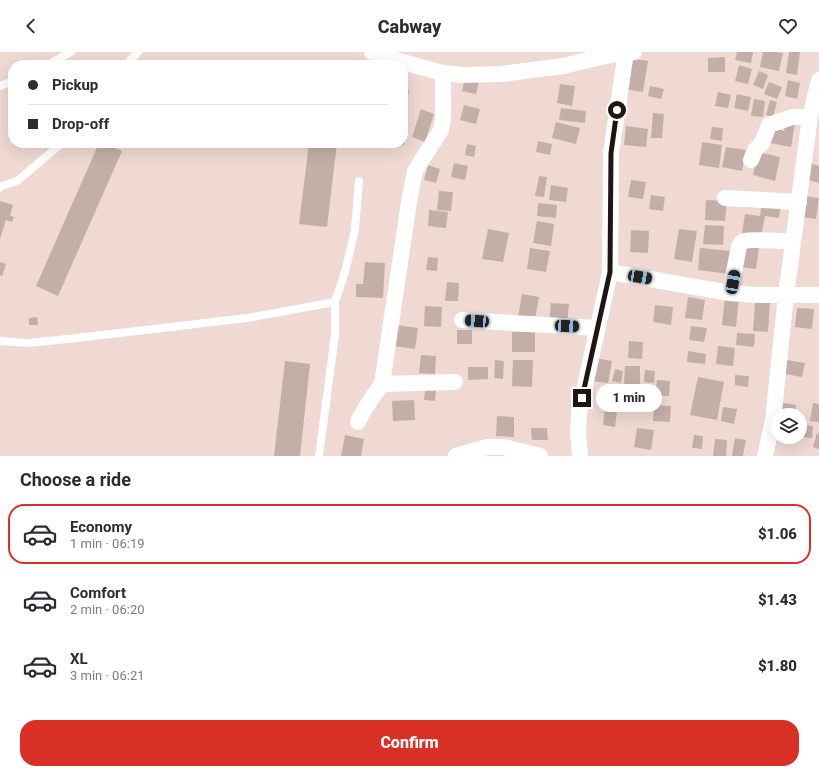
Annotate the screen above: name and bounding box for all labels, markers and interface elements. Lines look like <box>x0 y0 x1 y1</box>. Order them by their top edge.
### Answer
icon: back <box>20 15 42 37</box>
icon: heart <box>777 15 799 37</box>
text: Cabway <box>378 16 441 37</box>
text: Pickup <box>52 76 98 94</box>
route start <box>608 101 626 119</box>
text: Drop-off <box>52 115 109 133</box>
car <box>627 269 653 285</box>
car <box>725 269 741 295</box>
car <box>465 314 489 328</box>
car <box>555 319 579 333</box>
callout: 1 min <box>596 384 662 412</box>
route end <box>573 389 591 407</box>
text: 1 min <box>613 390 645 405</box>
map controls <box>771 408 807 444</box>
button: layers <box>771 408 807 444</box>
text: Choose a ride <box>20 469 131 490</box>
icon: car <box>22 516 58 552</box>
text: Economy <box>70 518 132 536</box>
text: $1.06 <box>758 525 797 543</box>
text: 1 min · 06:19 <box>70 536 145 551</box>
icon: car <box>22 582 58 618</box>
text: Comfort <box>70 584 126 602</box>
text: $1.43 <box>758 591 797 609</box>
text: 2 min · 06:20 <box>70 602 145 617</box>
icon: car <box>22 648 58 684</box>
text: XL <box>70 650 88 668</box>
text: $1.80 <box>758 657 797 675</box>
text: 3 min · 06:21 <box>70 668 145 683</box>
button: Confirm <box>20 720 799 766</box>

